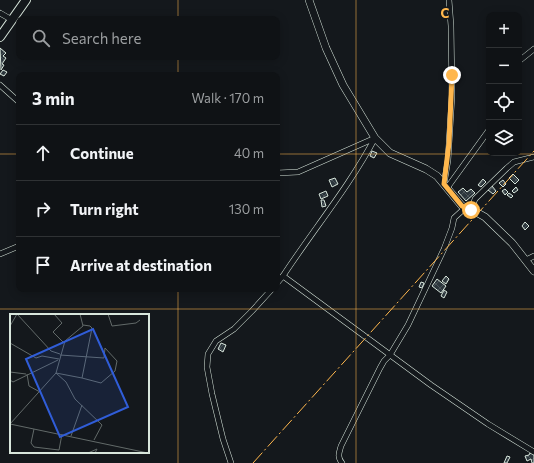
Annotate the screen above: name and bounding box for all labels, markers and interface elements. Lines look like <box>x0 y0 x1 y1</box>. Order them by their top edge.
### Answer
text: C <box>441 5 450 21</box>
map controls <box>486 12 522 156</box>
button: + <box>486 12 522 48</box>
search box <box>16 16 280 60</box>
icon: search <box>30 27 52 49</box>
text: Search here <box>62 29 141 47</box>
button: − <box>486 48 522 84</box>
route end <box>443 66 461 84</box>
button: locate <box>486 84 522 120</box>
text: 3 min <box>32 88 75 109</box>
text: Walk · 170 m <box>192 90 264 106</box>
button: layers <box>486 120 522 156</box>
icon: ahead <box>32 142 54 164</box>
text: Continue <box>70 144 134 162</box>
text: 40 m <box>234 145 264 161</box>
icon: right <box>32 198 54 220</box>
text: Turn right <box>70 200 139 218</box>
text: 130 m <box>229 201 264 217</box>
route start <box>462 201 480 219</box>
icon: arrive <box>32 254 54 276</box>
text: Arrive at destination <box>70 256 212 274</box>
inset map <box>10 314 149 453</box>

